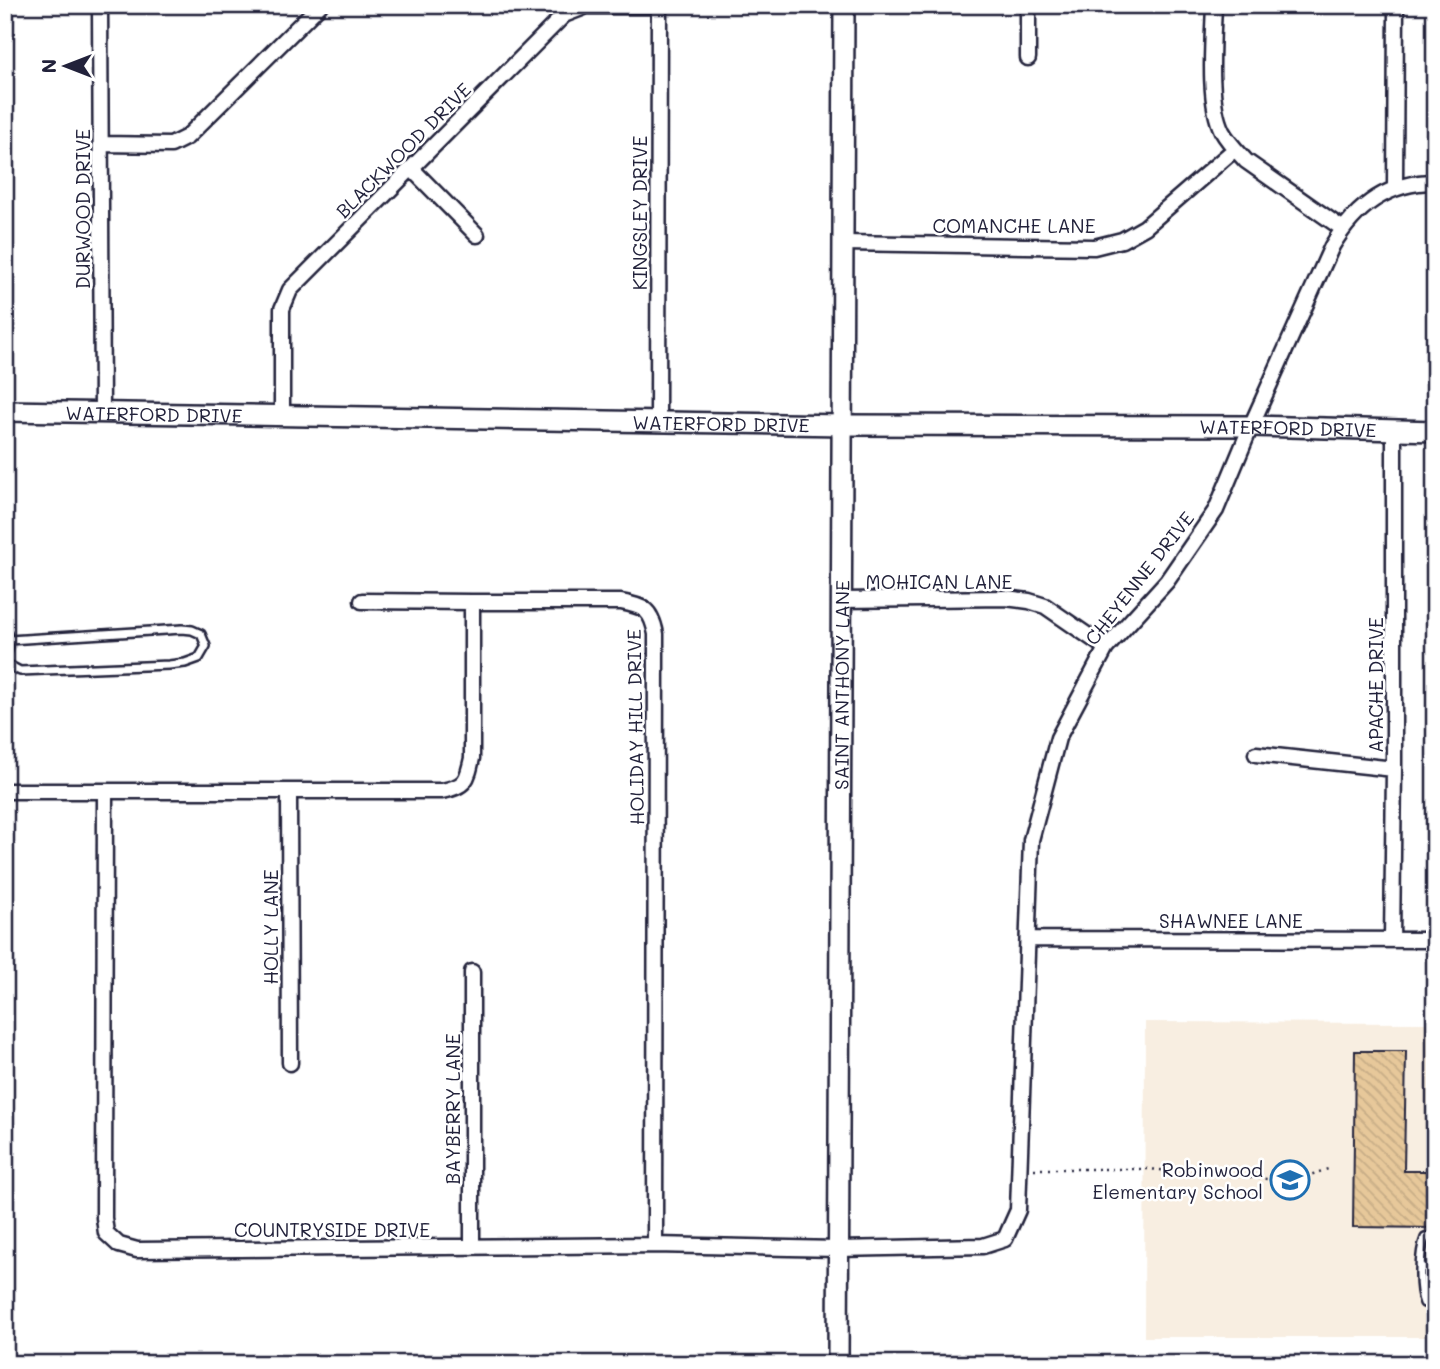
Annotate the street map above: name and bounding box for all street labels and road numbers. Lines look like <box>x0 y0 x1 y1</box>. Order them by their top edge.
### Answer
street label: BLACKWOOD DRIVE <box>330 77 476 223</box>
street label: DURWOOD DRIVE <box>70 129 95 289</box>
street label: KINGSLEY DRIVE <box>627 136 652 290</box>
street label: COMANCHE LANE <box>932 213 1096 238</box>
street label: WATERFORD DRIVE <box>65 400 243 427</box>
street label: WATERFORD DRIVE <box>632 409 810 437</box>
street label: WATERFORD DRIVE <box>1199 413 1377 442</box>
street label: CHEYENNE DRIVE <box>1079 506 1199 650</box>
street label: MOHICAN LANE <box>866 569 1013 594</box>
street label: SAINT ANTHONY LANE <box>828 580 854 790</box>
street label: APACHE DRIVE <box>1363 617 1388 753</box>
street label: HOLIDAY HILL DRIVE <box>621 629 649 825</box>
street label: HOLLY LANE <box>258 869 283 985</box>
street label: SHAWNEE LANE <box>1159 908 1303 933</box>
street label: BAYBERRY LANE <box>440 1033 465 1185</box>
street label: COUNTRYSIDE DRIVE <box>234 1217 430 1242</box>

